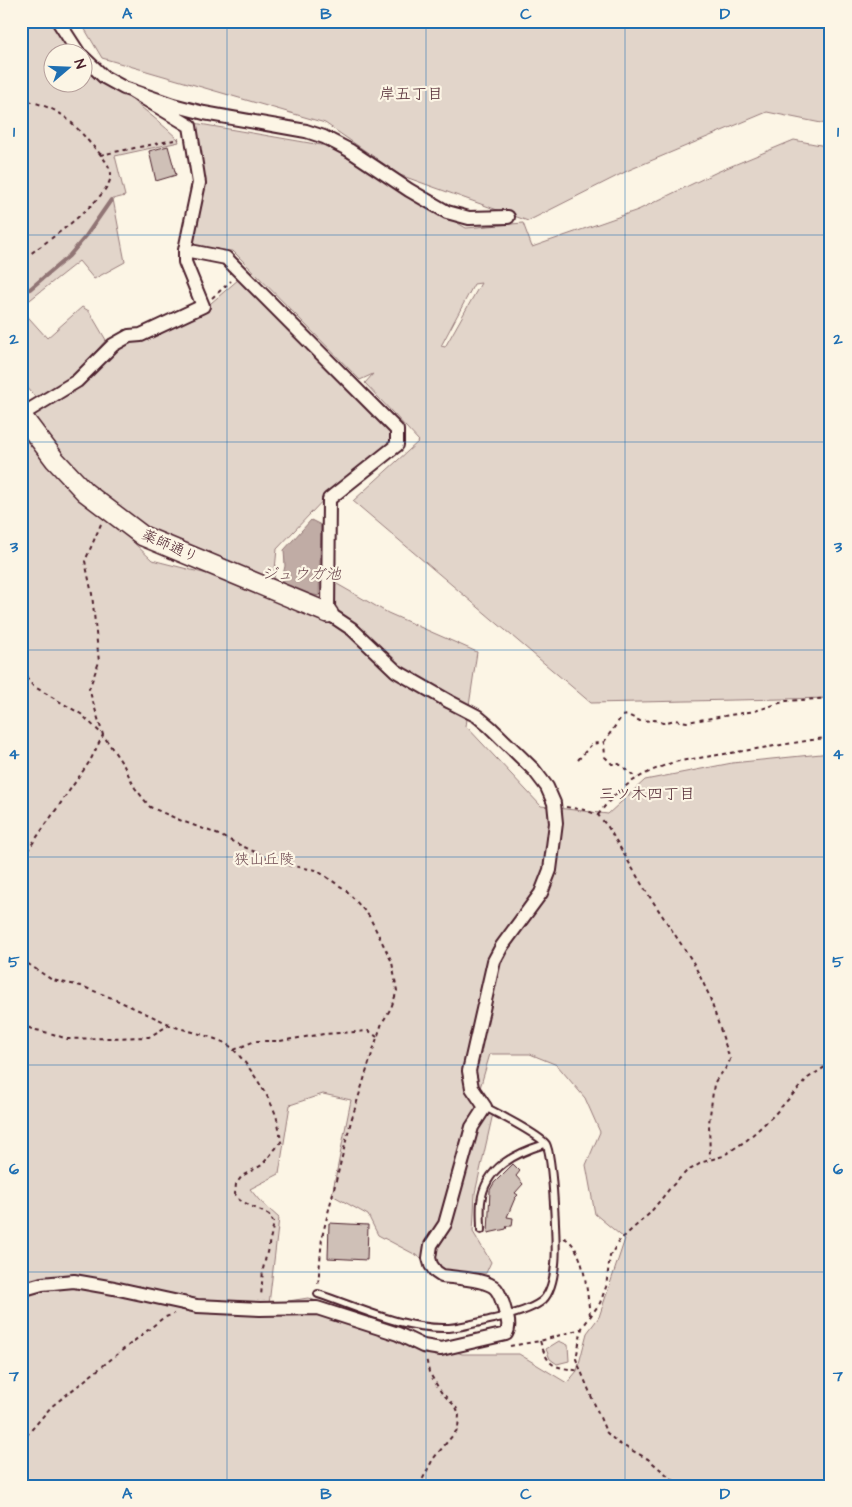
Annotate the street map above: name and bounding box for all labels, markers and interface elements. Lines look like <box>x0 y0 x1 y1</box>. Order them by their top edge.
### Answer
text: A <box>122 3 133 25</box>
text: B <box>320 3 332 25</box>
text: C <box>520 3 532 25</box>
text: D <box>720 3 731 25</box>
north arrow <box>42 42 92 92</box>
text: N <box>68 57 90 72</box>
district label: 岸五丁目 <box>379 83 443 105</box>
text: 1 <box>13 121 16 143</box>
text: 1 <box>837 121 840 143</box>
text: 2 <box>8 328 19 350</box>
text: 2 <box>832 328 843 350</box>
street label: 薬師通り <box>138 524 202 568</box>
text: 3 <box>9 536 19 558</box>
text: 3 <box>833 536 843 558</box>
water label: ジュウガ池 <box>261 563 342 585</box>
text: 4 <box>9 743 20 765</box>
text: 4 <box>833 743 844 765</box>
district label: 三ツ木四丁目 <box>599 783 695 805</box>
park label: 狭山丘陵 <box>234 849 294 870</box>
text: 5 <box>8 951 20 973</box>
text: 5 <box>832 951 844 973</box>
text: 6 <box>9 1158 19 1180</box>
text: 6 <box>833 1158 843 1180</box>
text: 7 <box>8 1365 19 1387</box>
text: 7 <box>832 1365 843 1387</box>
text: A <box>122 1483 133 1505</box>
text: B <box>320 1483 332 1505</box>
text: C <box>520 1483 532 1505</box>
text: D <box>720 1483 731 1505</box>

